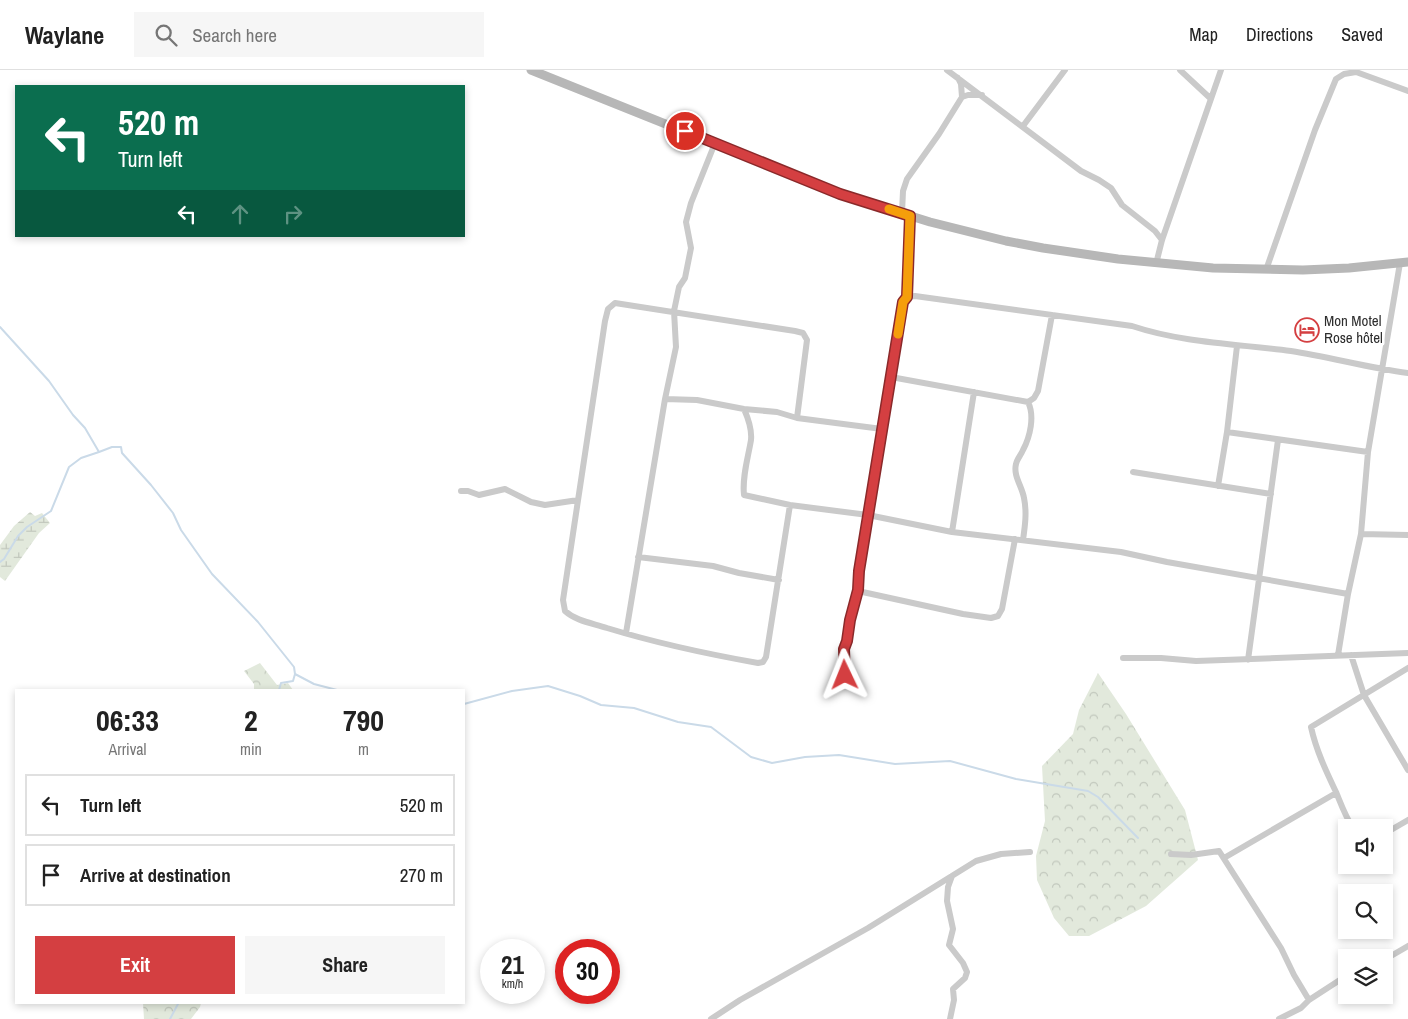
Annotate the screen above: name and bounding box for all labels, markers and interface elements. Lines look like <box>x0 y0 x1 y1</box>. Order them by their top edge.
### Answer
search box <box>134 12 484 57</box>
text: Waylane <box>25 19 104 51</box>
icon: search <box>152 21 180 49</box>
text: Search here <box>192 22 277 48</box>
text: Map <box>1189 22 1218 47</box>
text: Directions <box>1246 22 1313 47</box>
text: Saved <box>1341 22 1383 47</box>
text: 520 m <box>118 99 199 146</box>
icon: left <box>35 105 100 170</box>
pin <box>664 110 706 152</box>
icon: arrive <box>671 117 699 145</box>
text: Turn left <box>118 144 183 174</box>
icon: left <box>173 200 201 228</box>
icon: ahead <box>226 200 254 228</box>
icon: right <box>279 200 307 228</box>
place label: Mon Motel Rose hôtel <box>1324 310 1383 348</box>
hotel icon: Mon Motel Rose hôtel <box>1294 317 1320 343</box>
position arrow <box>818 648 870 700</box>
text: 06:33 <box>96 700 159 740</box>
text: 2 <box>244 700 258 740</box>
text: 790 <box>343 700 384 740</box>
text: Arrival <box>109 738 146 760</box>
text: min <box>240 738 262 760</box>
text: m <box>358 738 369 760</box>
icon: left <box>37 791 65 819</box>
text: Turn left <box>80 792 141 818</box>
text: 520 m <box>400 792 443 818</box>
map controls <box>1338 819 1393 1004</box>
button: sound <box>1338 819 1393 874</box>
icon: arrive <box>37 861 65 889</box>
text: Arrive at destination <box>80 862 231 888</box>
text: 270 m <box>400 862 443 888</box>
button: search <box>1338 884 1393 939</box>
button: Exit <box>35 936 235 994</box>
button: Share <box>245 936 445 994</box>
speed limit sign: 30 <box>555 939 620 1004</box>
text: 21 <box>501 948 524 982</box>
button: layers <box>1338 949 1393 1004</box>
text: km/h <box>502 976 523 992</box>

